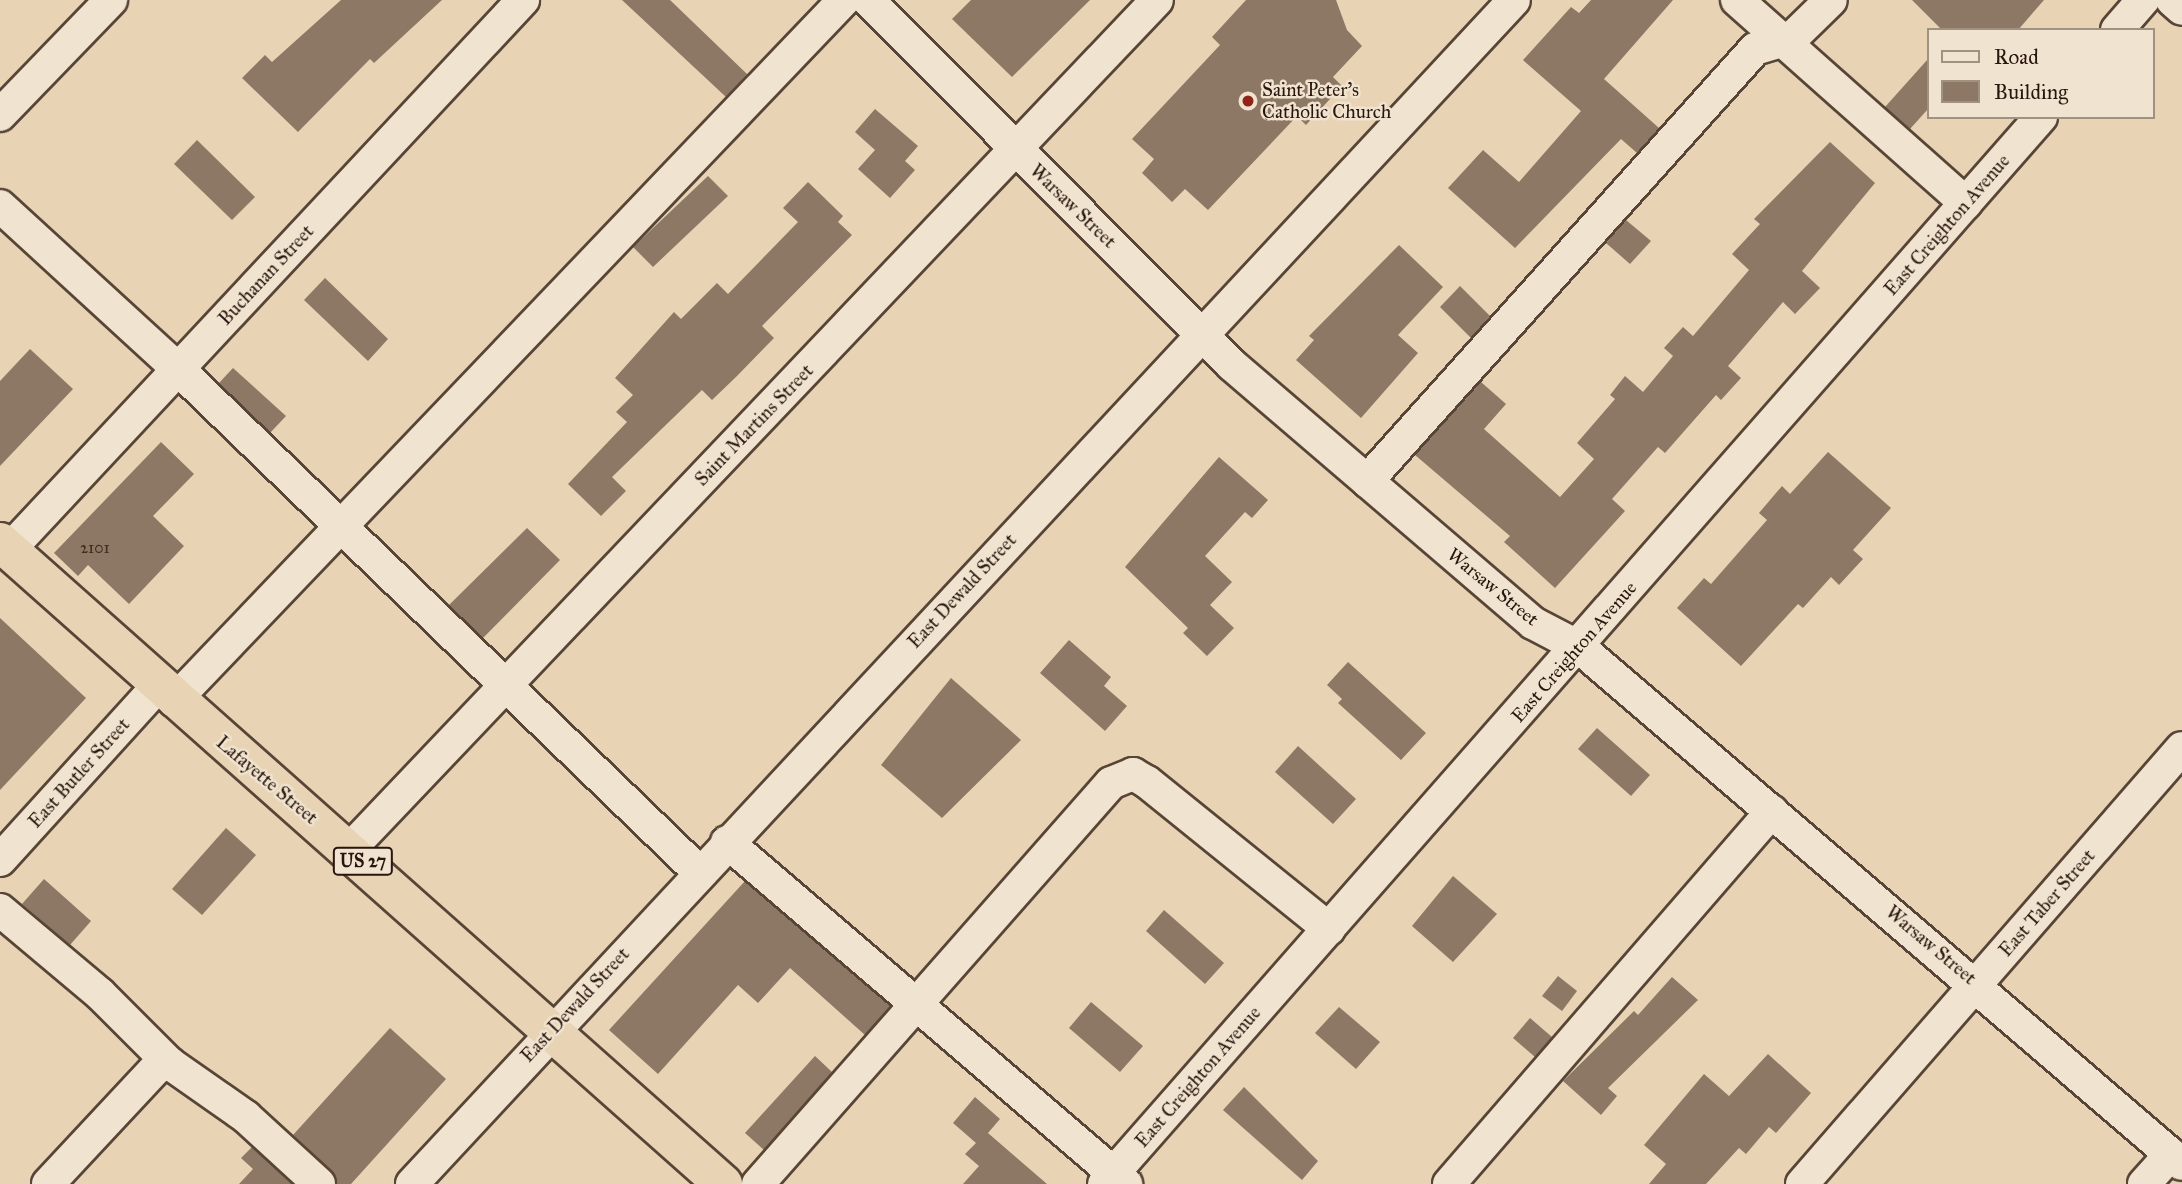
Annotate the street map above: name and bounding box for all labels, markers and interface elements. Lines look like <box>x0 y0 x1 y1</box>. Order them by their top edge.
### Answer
legend <box>1926 28 2154 119</box>
text: Road <box>1994 44 2039 70</box>
place label: Saint Peter's Catholic Church <box>1262 79 1391 123</box>
text: Building <box>1994 79 2068 105</box>
marker: Saint Peter's Catholic Church <box>1240 93 1256 109</box>
street label: East Creighton Avenue <box>1879 150 2015 300</box>
street label: Warsaw Street <box>1025 159 1121 253</box>
street label: Buchanan Street <box>214 220 318 330</box>
street label: Saint Martins Street <box>690 359 818 491</box>
street label: East Dewald Street <box>903 529 1021 653</box>
house number: 2101 <box>80 538 110 558</box>
street label: Warsaw Street <box>1443 543 1543 631</box>
street label: East Creighton Avenue <box>1506 577 1642 727</box>
street label: East Butler Street <box>24 713 134 833</box>
street label: Lafayette Street <box>212 731 322 829</box>
street label: East Taber Street <box>1994 845 2100 961</box>
road number: US 27 <box>332 846 394 876</box>
street label: Warsaw Street <box>1881 901 1981 989</box>
street label: East Dewald Street <box>516 943 634 1067</box>
street label: East Creighton Avenue <box>1130 1002 1266 1152</box>

